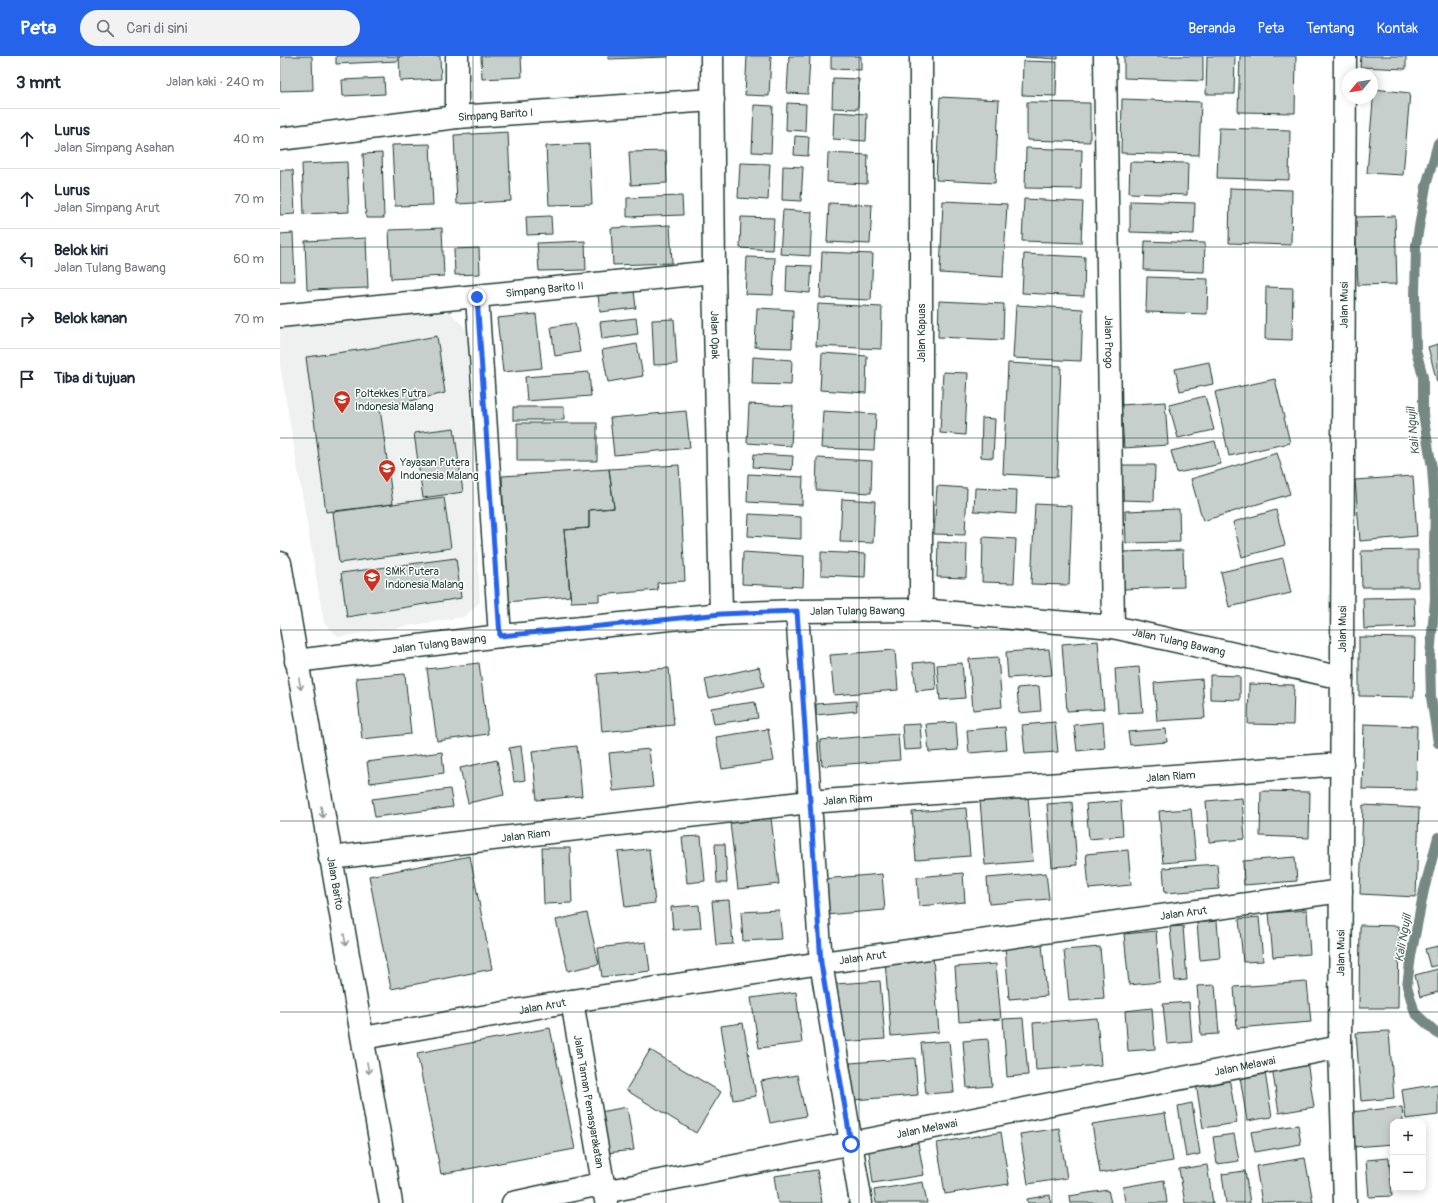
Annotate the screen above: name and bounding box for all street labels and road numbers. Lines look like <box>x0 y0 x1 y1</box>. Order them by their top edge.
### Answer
street label: Simpang Barito I <box>458 106 534 124</box>
street label: Simpang Barito II <box>505 279 584 300</box>
street label: Jalan Musi <box>1338 282 1351 329</box>
street label: Jalan Kapuas <box>915 303 928 362</box>
street label: Jalan Opak <box>708 311 722 360</box>
street label: Jalan Progo <box>1102 315 1115 369</box>
street label: Jalan Tulang Bawang <box>810 604 905 618</box>
street label: Jalan Musi <box>1336 606 1349 653</box>
street label: Jalan Tulang Bawang <box>1131 626 1227 659</box>
street label: Jalan Tulang Bawang <box>391 632 487 656</box>
street label: Jalan Riam <box>1146 768 1196 785</box>
street label: Jalan Riam <box>822 791 873 808</box>
street label: Jalan Riam <box>500 826 551 845</box>
street label: Jalan Barito <box>324 856 346 911</box>
street label: Jalan Arut <box>1159 904 1208 923</box>
street label: Jalan Musi <box>1334 930 1348 977</box>
street label: Jalan Arut <box>838 948 888 967</box>
street label: Jalan Arut <box>518 996 567 1017</box>
street label: Jalan Taman Pemasyarakatan <box>571 1034 606 1169</box>
street label: Jalan Melawai <box>1213 1054 1277 1079</box>
street label: Jalan Melawai <box>895 1116 959 1141</box>

